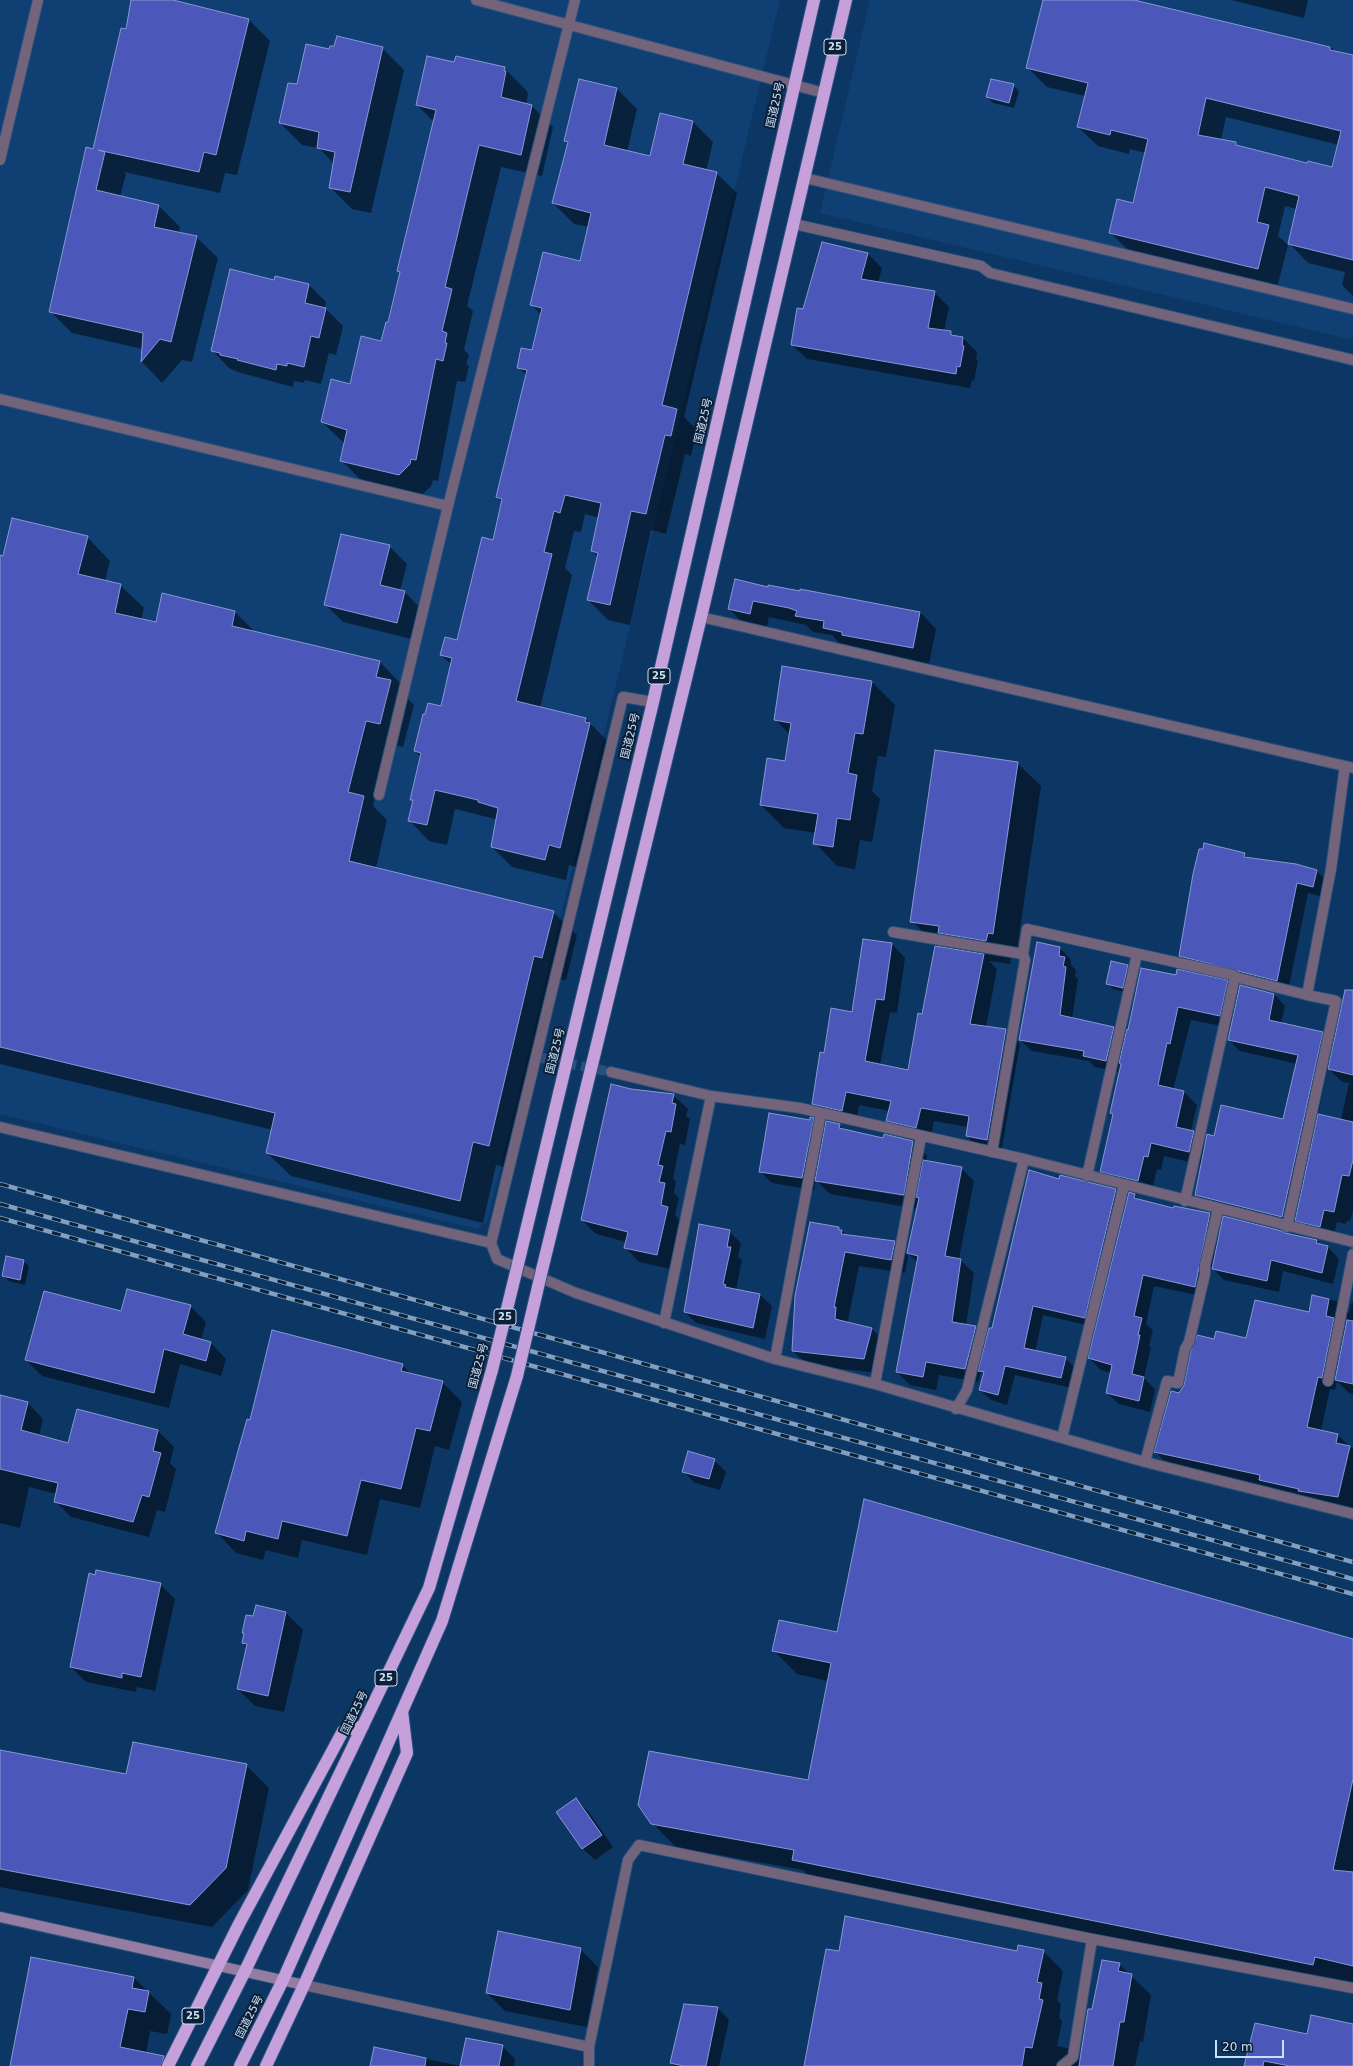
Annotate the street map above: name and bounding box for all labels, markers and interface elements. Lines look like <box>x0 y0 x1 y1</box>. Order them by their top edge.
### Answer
road number: 25 <box>824 39 846 55</box>
street label: 国道25号 <box>764 81 788 129</box>
street label: 国道25号 <box>692 397 716 445</box>
road number: 25 <box>648 668 670 684</box>
street label: 国道25号 <box>619 712 643 760</box>
street label: 国道25号 <box>544 1027 568 1075</box>
road number: 25 <box>494 1309 516 1325</box>
street label: 国道25号 <box>467 1342 491 1390</box>
road number: 25 <box>375 1670 397 1686</box>
street label: 国道25号 <box>339 1689 371 1737</box>
street label: 国道25号 <box>233 1993 267 2041</box>
road number: 25 <box>182 2008 204 2024</box>
scale bar <box>1217 2032 1286 2058</box>
text: 20 m <box>1222 2040 1253 2054</box>

